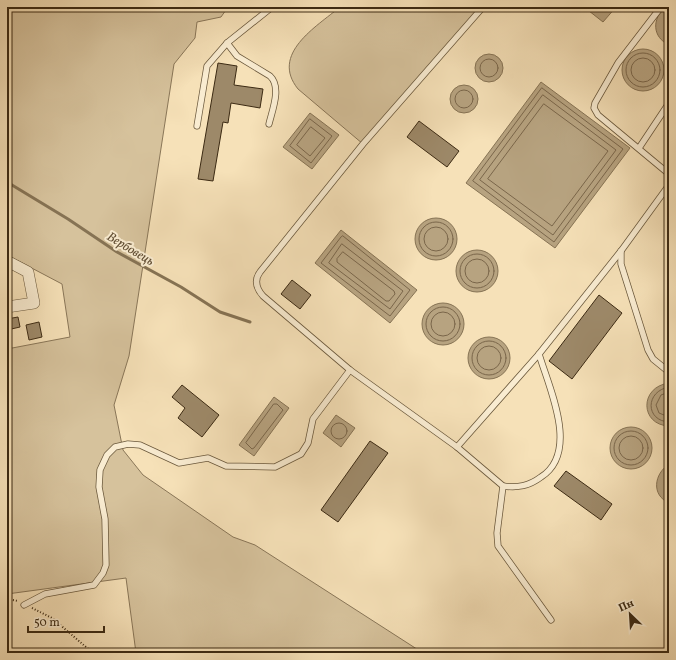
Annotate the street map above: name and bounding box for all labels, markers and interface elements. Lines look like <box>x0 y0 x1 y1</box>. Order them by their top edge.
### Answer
water label: Вербовець <box>103 229 158 271</box>
north arrow <box>610 594 650 634</box>
text: Пн <box>616 596 637 616</box>
scale bar <box>28 608 104 634</box>
text: 50 m <box>34 615 60 631</box>

